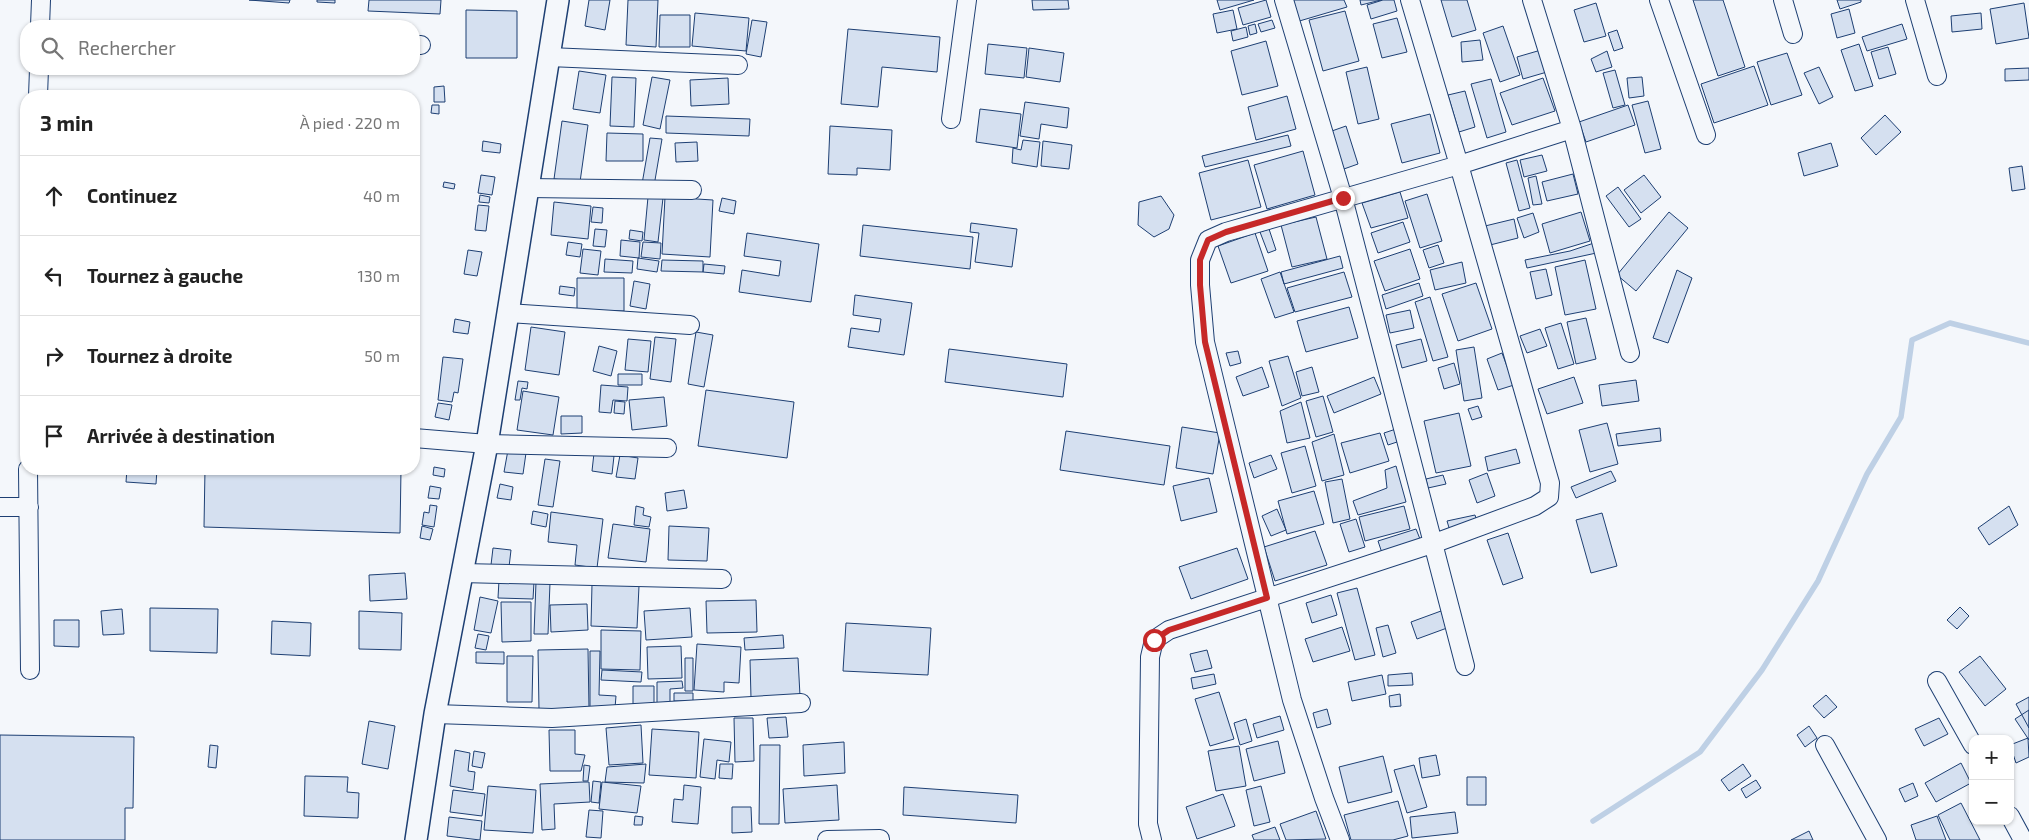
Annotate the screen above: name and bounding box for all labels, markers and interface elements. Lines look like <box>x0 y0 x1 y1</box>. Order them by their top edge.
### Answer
search box <box>20 20 420 75</box>
icon: search <box>38 34 66 62</box>
text: Rechercher <box>78 36 176 59</box>
text: 3 min <box>40 110 93 135</box>
text: À pied · 220 m <box>300 113 400 132</box>
icon: ahead <box>40 182 68 210</box>
text: Continuez <box>87 184 177 207</box>
text: 40 m <box>363 186 400 205</box>
route end <box>1332 187 1355 210</box>
icon: left <box>40 262 68 290</box>
text: Tournez à gauche <box>87 264 243 287</box>
text: 130 m <box>358 266 400 285</box>
icon: right <box>40 342 68 370</box>
text: Tournez à droite <box>87 344 233 367</box>
text: 50 m <box>364 346 400 365</box>
icon: arrive <box>40 422 68 450</box>
text: Arrivée à destination <box>87 424 275 447</box>
route start <box>1143 629 1166 652</box>
map controls <box>1969 735 2014 825</box>
button: + <box>1969 735 2014 780</box>
button: − <box>1969 780 2014 825</box>

